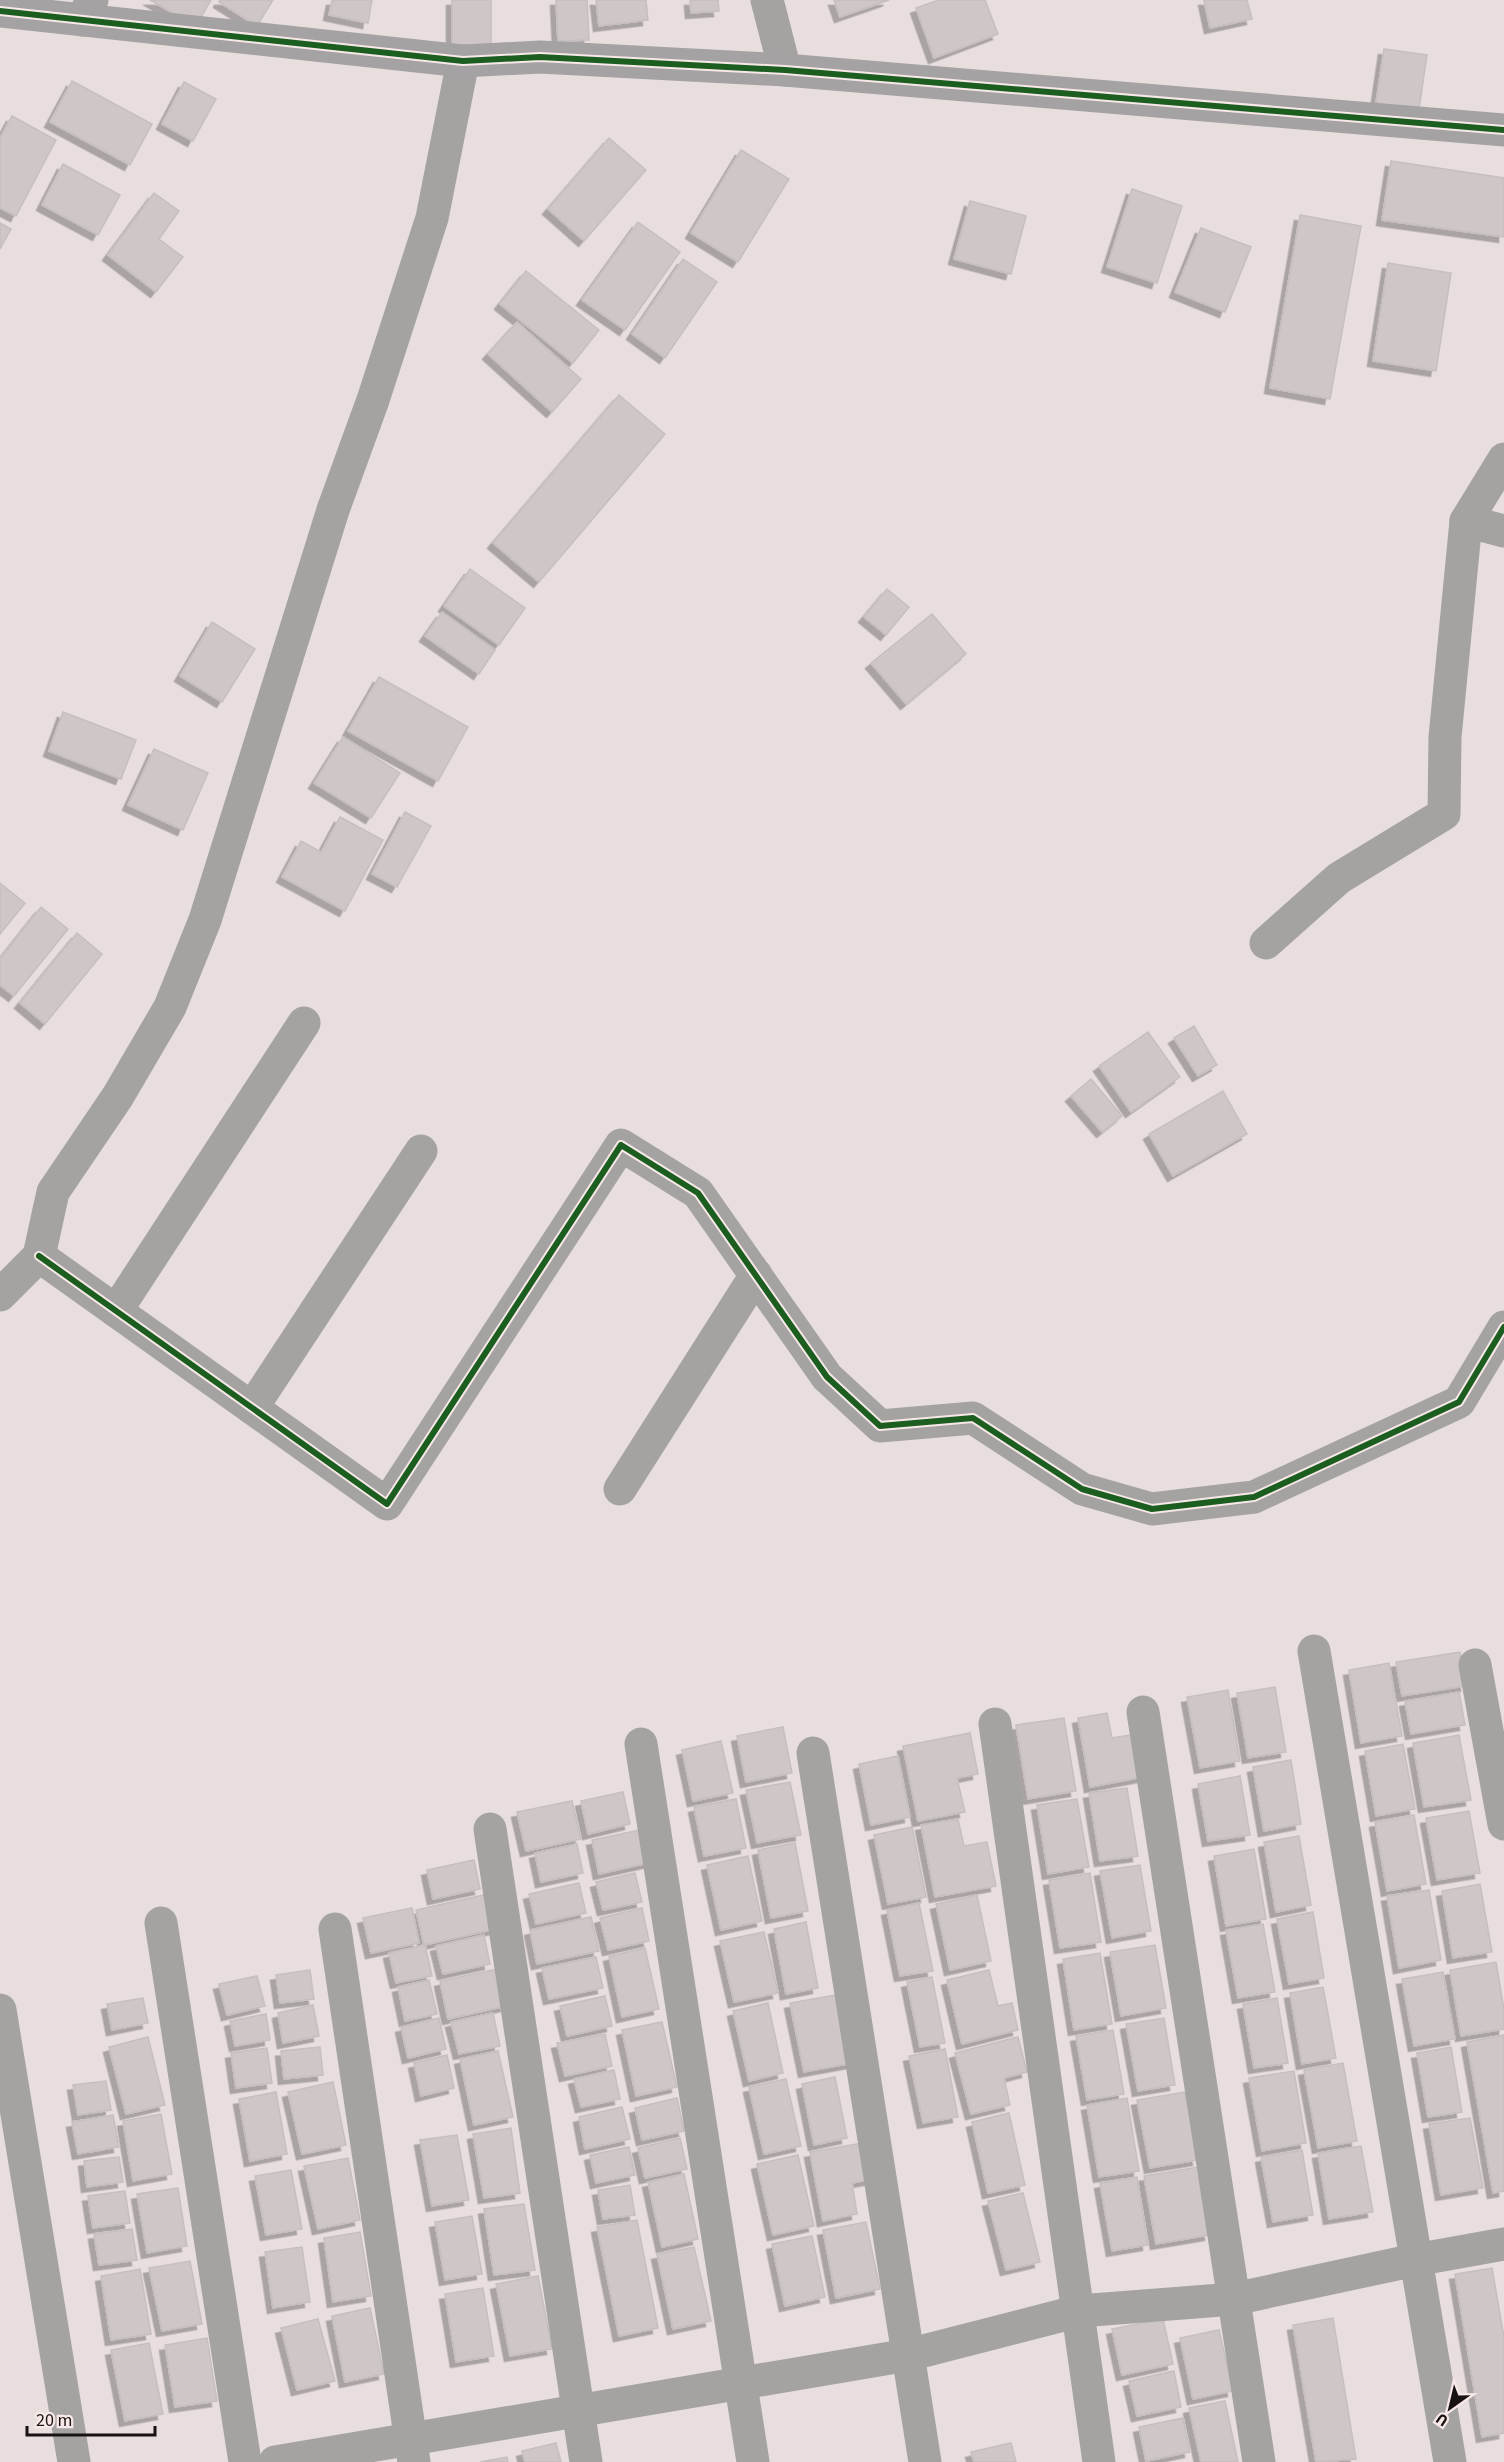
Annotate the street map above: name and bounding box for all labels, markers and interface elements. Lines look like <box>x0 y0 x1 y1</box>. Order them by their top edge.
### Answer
north arrow <box>1420 2378 1480 2438</box>
scale bar <box>27 2399 154 2437</box>
text: 20 m <box>36 2408 72 2433</box>
text: U <box>1432 2408 1453 2432</box>

